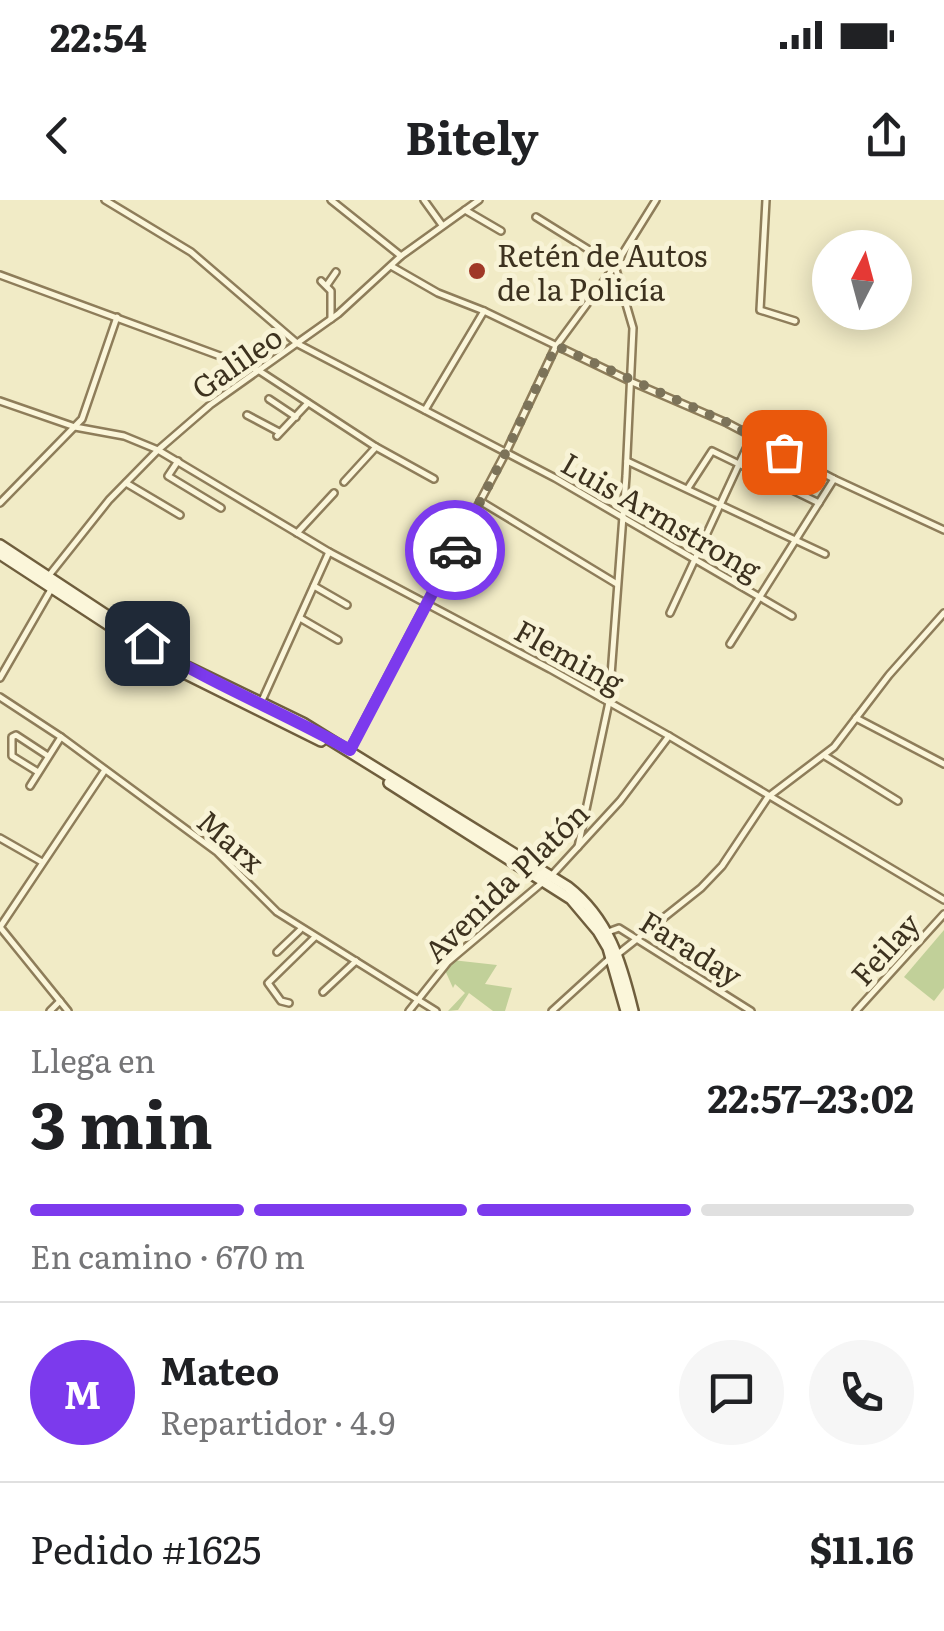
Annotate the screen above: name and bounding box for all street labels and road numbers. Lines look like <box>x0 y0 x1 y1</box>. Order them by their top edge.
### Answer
street label: Galileo <box>182 314 290 408</box>
street label: Luis Armstrong <box>554 440 770 590</box>
street label: Fleming <box>507 607 633 703</box>
street label: Avenida Platón <box>413 791 597 971</box>
street label: Marx <box>189 798 275 882</box>
street label: Faraday <box>632 898 752 996</box>
street label: Feilay <box>839 901 929 994</box>

